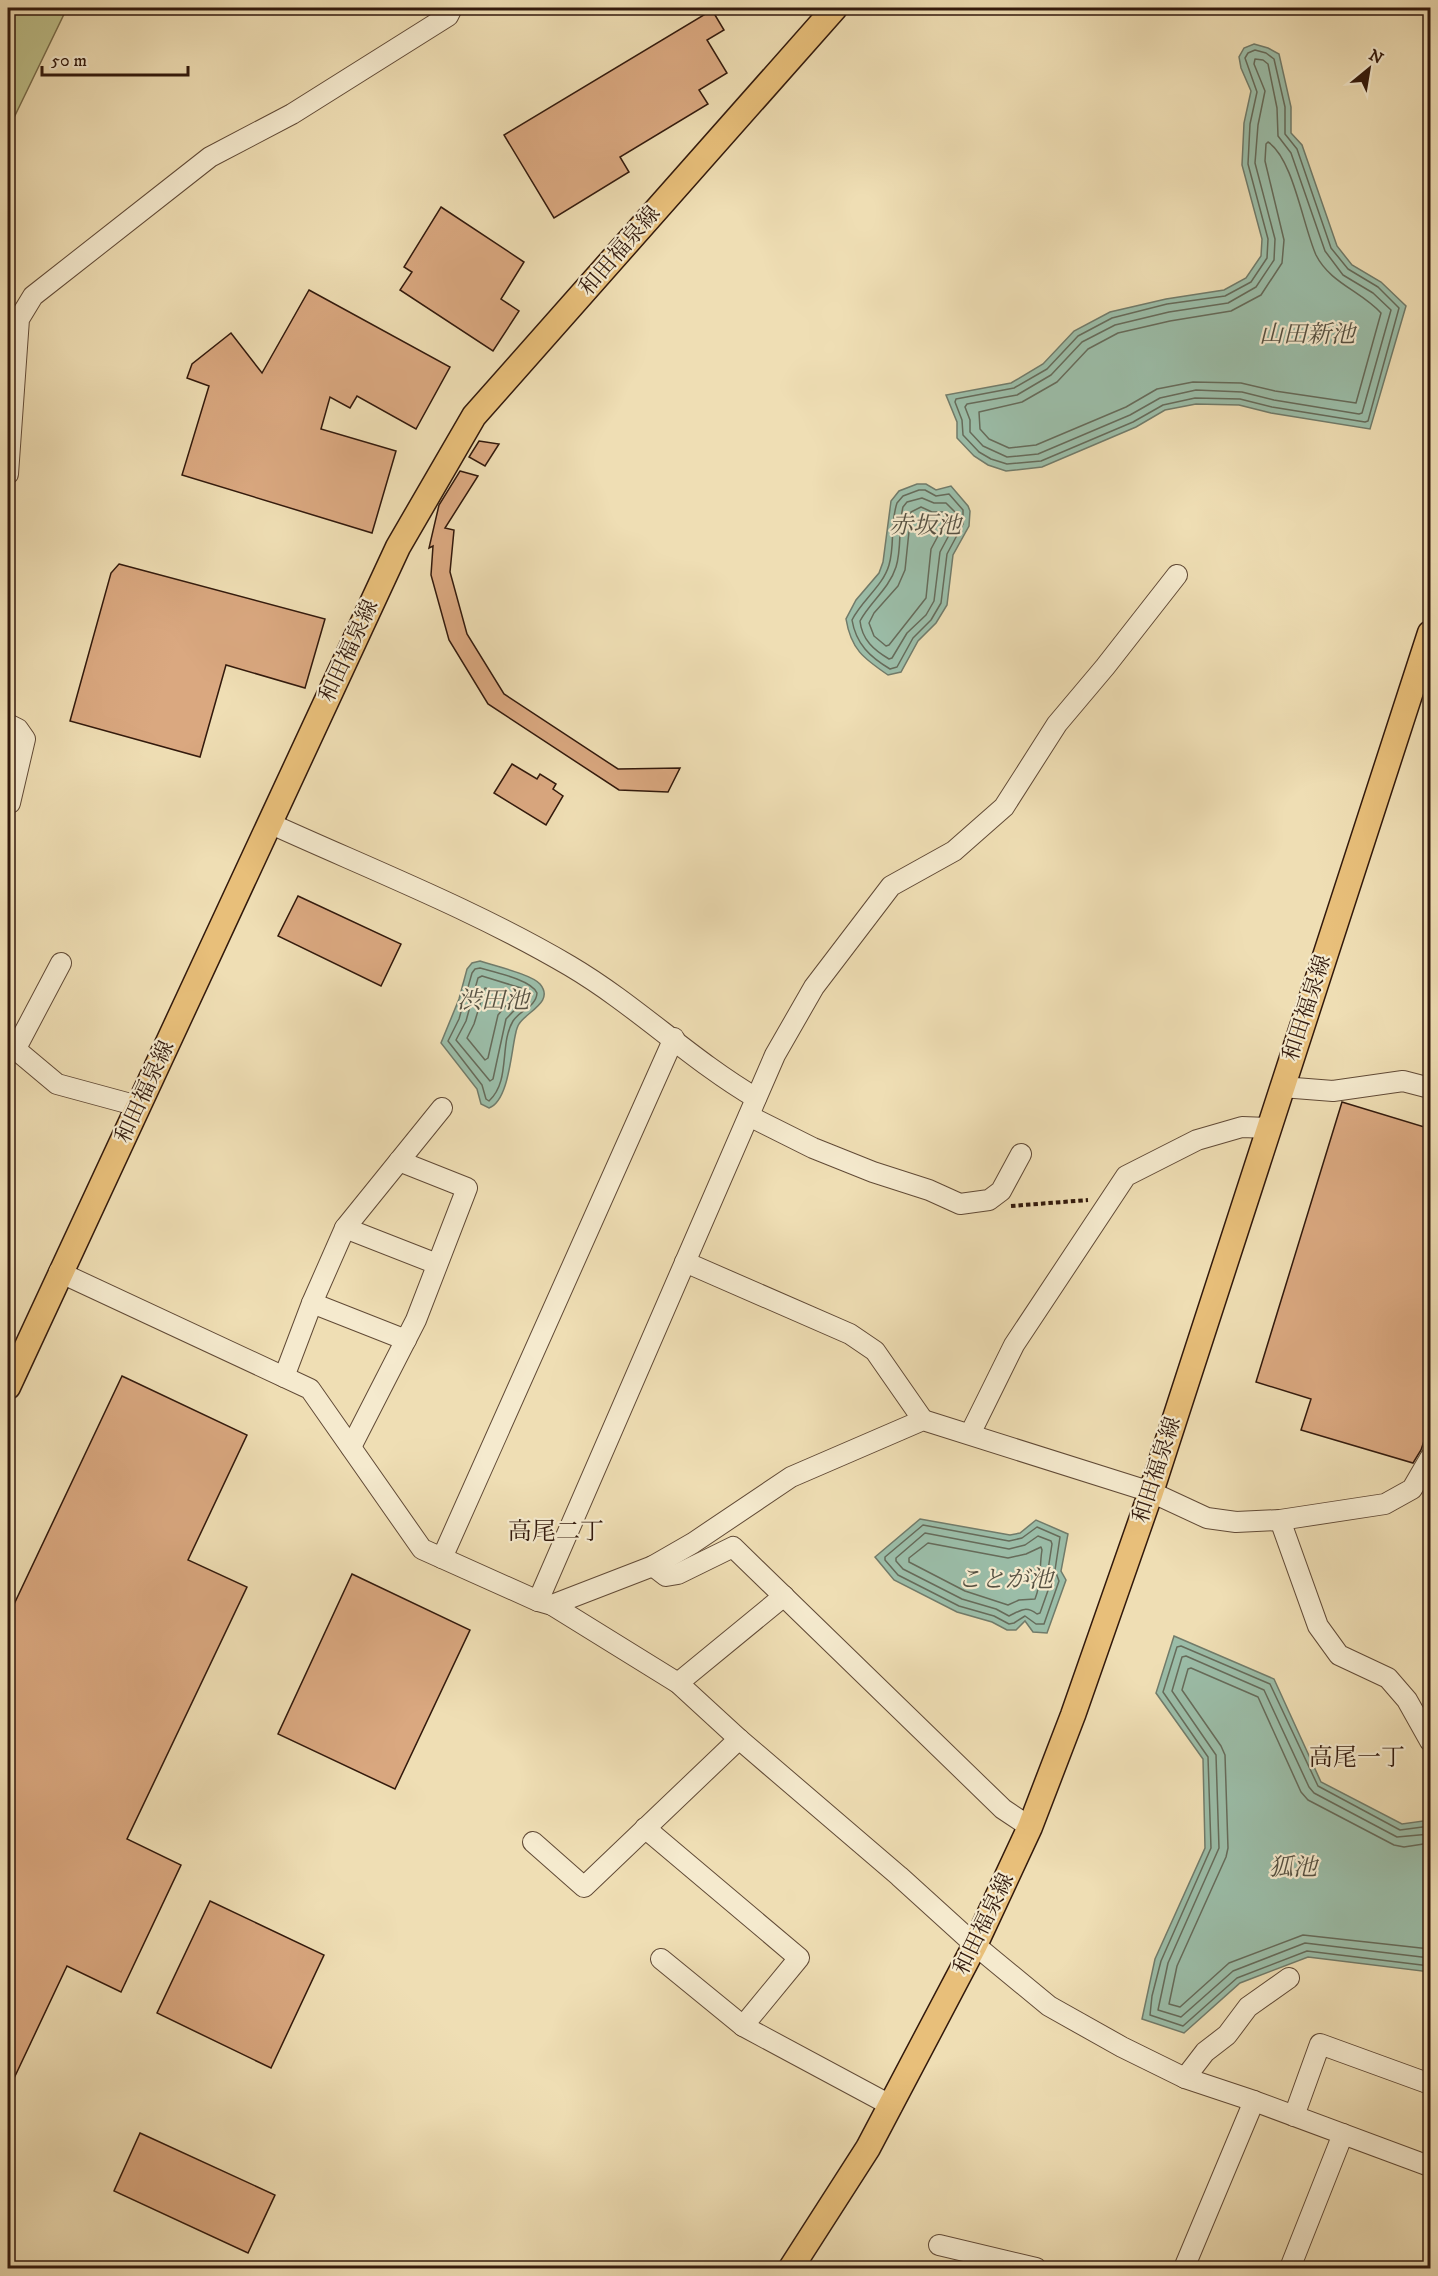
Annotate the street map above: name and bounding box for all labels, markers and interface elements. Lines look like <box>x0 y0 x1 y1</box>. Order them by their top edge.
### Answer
scale bar <box>42 39 188 77</box>
north arrow <box>1339 39 1399 99</box>
text: N <box>1365 45 1387 69</box>
text: 50 m <box>51 50 87 72</box>
street label: 和田福泉線 <box>574 201 666 301</box>
water label: 山田新池 <box>1259 320 1358 350</box>
water label: 赤坂池 <box>889 511 964 541</box>
street label: 和田福泉線 <box>314 595 384 707</box>
street label: 和田福泉線 <box>1277 952 1337 1064</box>
water label: 渋田池 <box>457 986 532 1016</box>
street label: 和田福泉線 <box>110 1036 180 1148</box>
street label: 和田福泉線 <box>1127 1414 1187 1526</box>
district label: 高尾二丁 <box>508 1517 604 1547</box>
water label: ことが池 <box>957 1565 1056 1595</box>
district label: 高尾一丁 <box>1309 1743 1405 1773</box>
water label: 狐池 <box>1269 1853 1320 1883</box>
street label: 和田福泉線 <box>948 1869 1020 1979</box>

